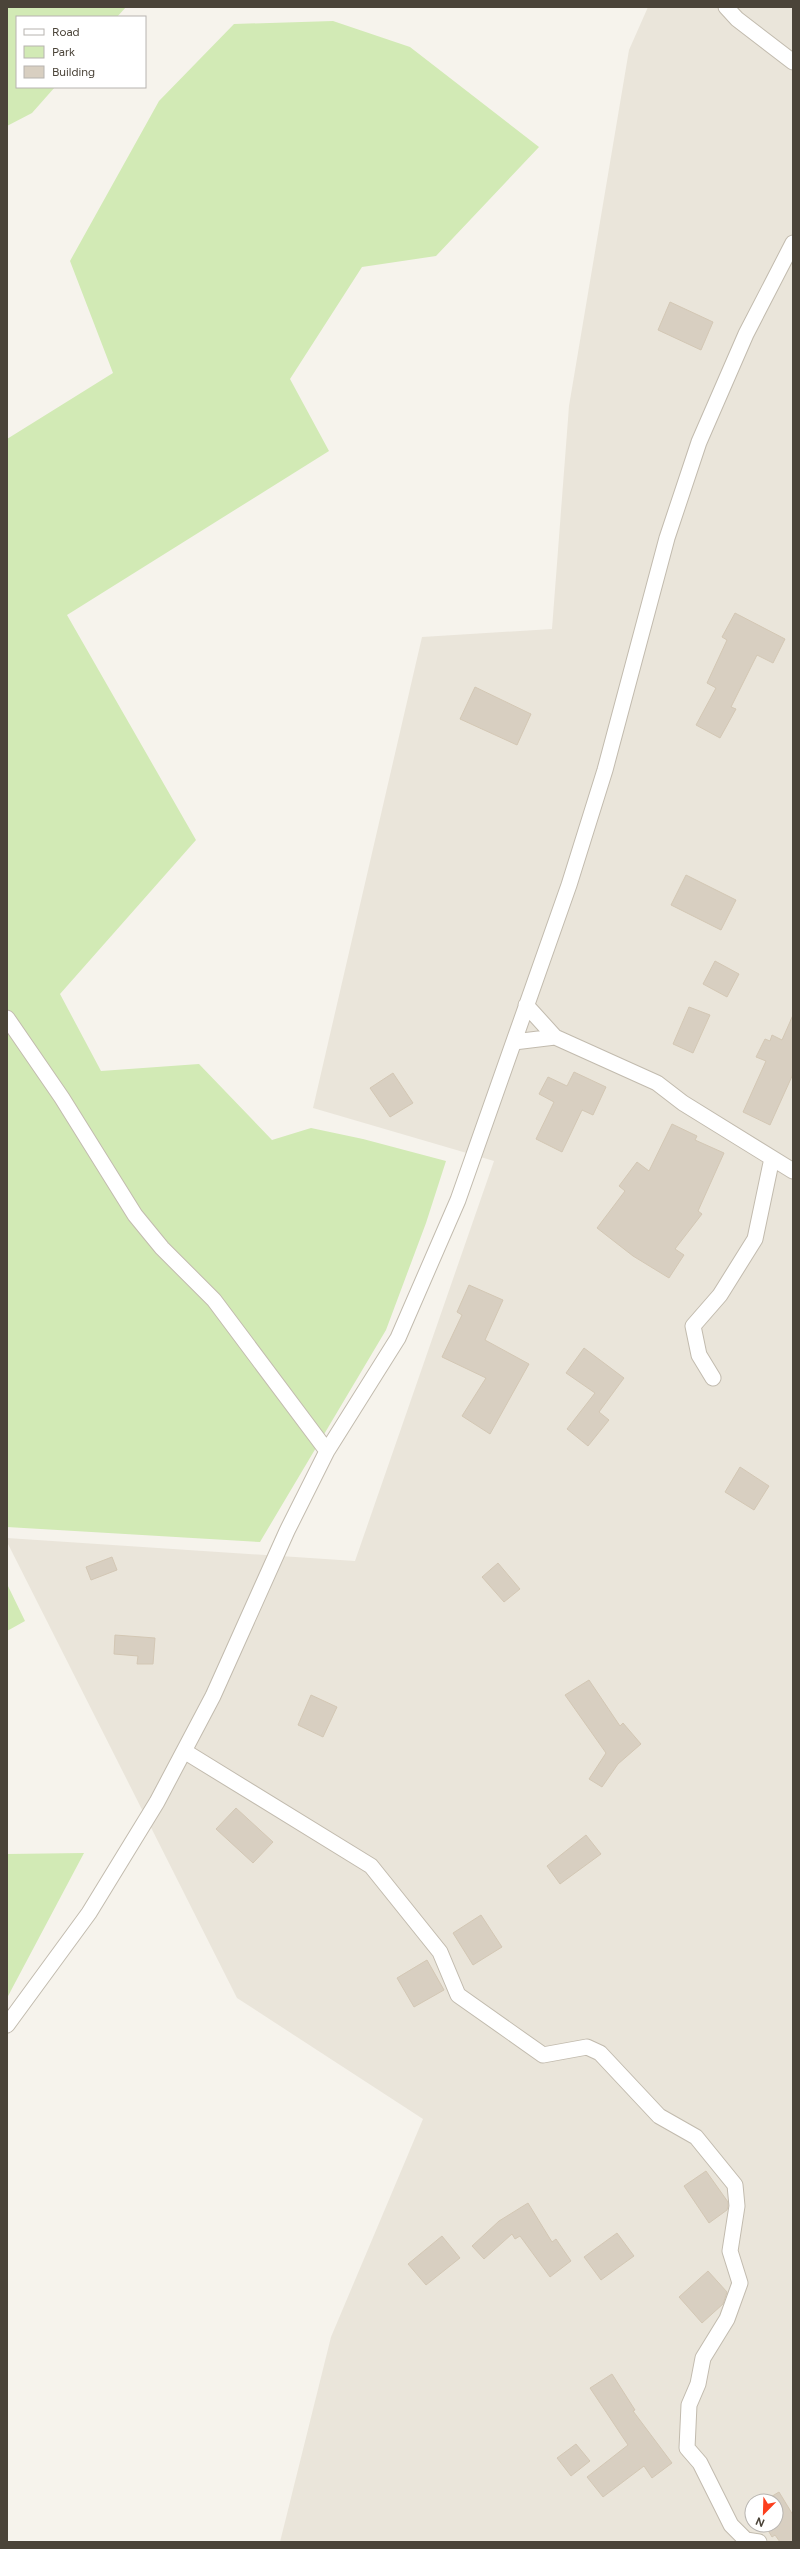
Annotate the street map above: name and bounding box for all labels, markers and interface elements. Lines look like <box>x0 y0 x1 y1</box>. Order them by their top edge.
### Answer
legend <box>16 16 146 88</box>
text: Road <box>52 25 80 39</box>
text: Park <box>52 45 75 59</box>
text: Building <box>52 65 95 79</box>
north arrow <box>744 2493 784 2533</box>
text: N <box>754 2514 767 2529</box>

